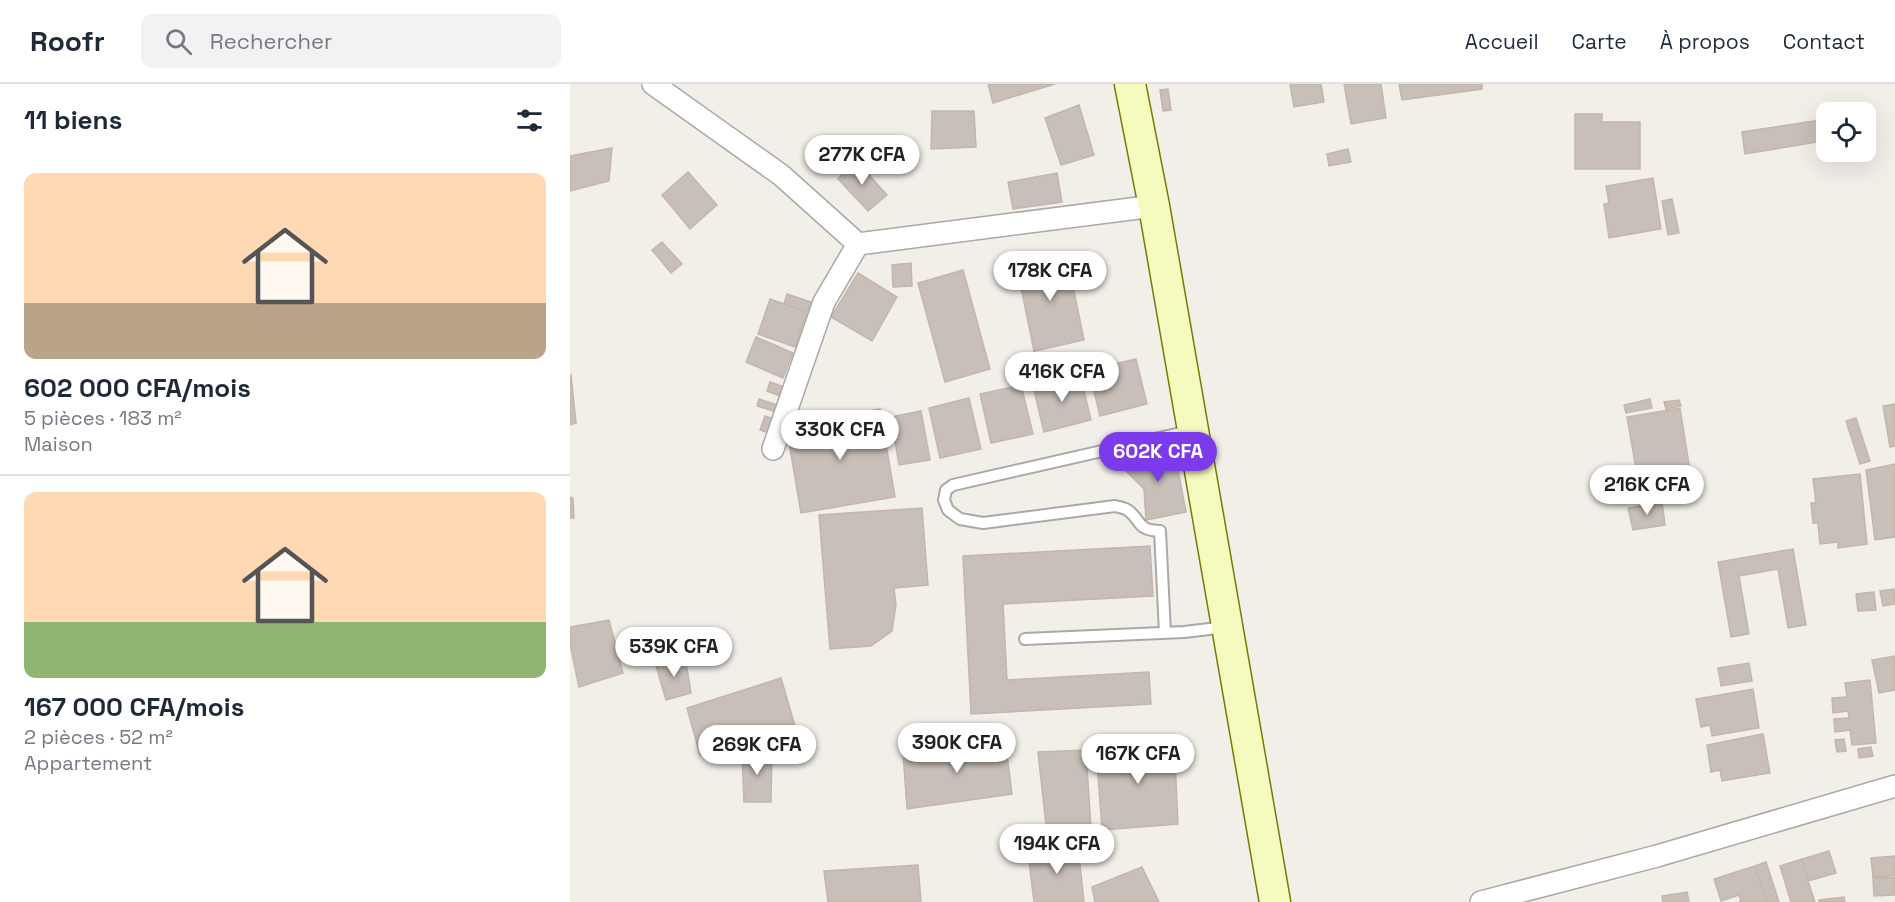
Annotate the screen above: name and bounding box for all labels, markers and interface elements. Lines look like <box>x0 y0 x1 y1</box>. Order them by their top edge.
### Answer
search box <box>141 14 561 68</box>
text: Roofr <box>30 23 105 59</box>
icon: search <box>162 25 195 58</box>
text: Rechercher <box>210 27 332 55</box>
text: Accueil <box>1465 28 1539 55</box>
text: Carte <box>1572 28 1627 55</box>
text: À propos <box>1660 28 1750 55</box>
text: Contact <box>1783 28 1865 55</box>
map controls <box>1816 102 1876 162</box>
button: locate <box>1816 102 1876 162</box>
text: 11 biens <box>24 103 122 137</box>
icon: filters <box>513 104 546 137</box>
pin: 277K CFA <box>800 135 924 186</box>
text: 277K CFA <box>819 141 905 167</box>
icon: home <box>231 212 339 320</box>
pin: 178K CFA <box>988 251 1112 302</box>
text: 178K CFA <box>1007 257 1093 283</box>
pin: 416K CFA <box>1000 352 1124 403</box>
text: 416K CFA <box>1019 358 1105 384</box>
text: 602 000 CFA/mois <box>24 371 251 405</box>
text: 5 pièces · 183 m² <box>24 405 182 431</box>
pin: 330K CFA <box>778 410 902 461</box>
text: 330K CFA <box>795 416 885 442</box>
text: Maison <box>24 431 93 457</box>
pin: 602K CFA <box>1096 432 1220 483</box>
text: 602K CFA <box>1113 438 1203 464</box>
pin: 216K CFA <box>1585 465 1709 516</box>
text: 216K CFA <box>1604 471 1690 497</box>
icon: home <box>231 531 339 639</box>
pin: 539K CFA <box>612 627 736 678</box>
text: 539K CFA <box>629 633 719 659</box>
text: 167 000 CFA/mois <box>24 690 244 724</box>
pin: 390K CFA <box>895 723 1019 774</box>
text: 2 pièces · 52 m² <box>24 724 173 750</box>
pin: 269K CFA <box>695 725 819 776</box>
text: 390K CFA <box>912 729 1002 755</box>
text: 269K CFA <box>712 731 802 757</box>
pin: 167K CFA <box>1076 734 1200 785</box>
text: 167K CFA <box>1095 740 1181 766</box>
text: Appartement <box>24 750 152 776</box>
pin: 194K CFA <box>995 824 1119 875</box>
text: 194K CFA <box>1013 830 1101 856</box>

